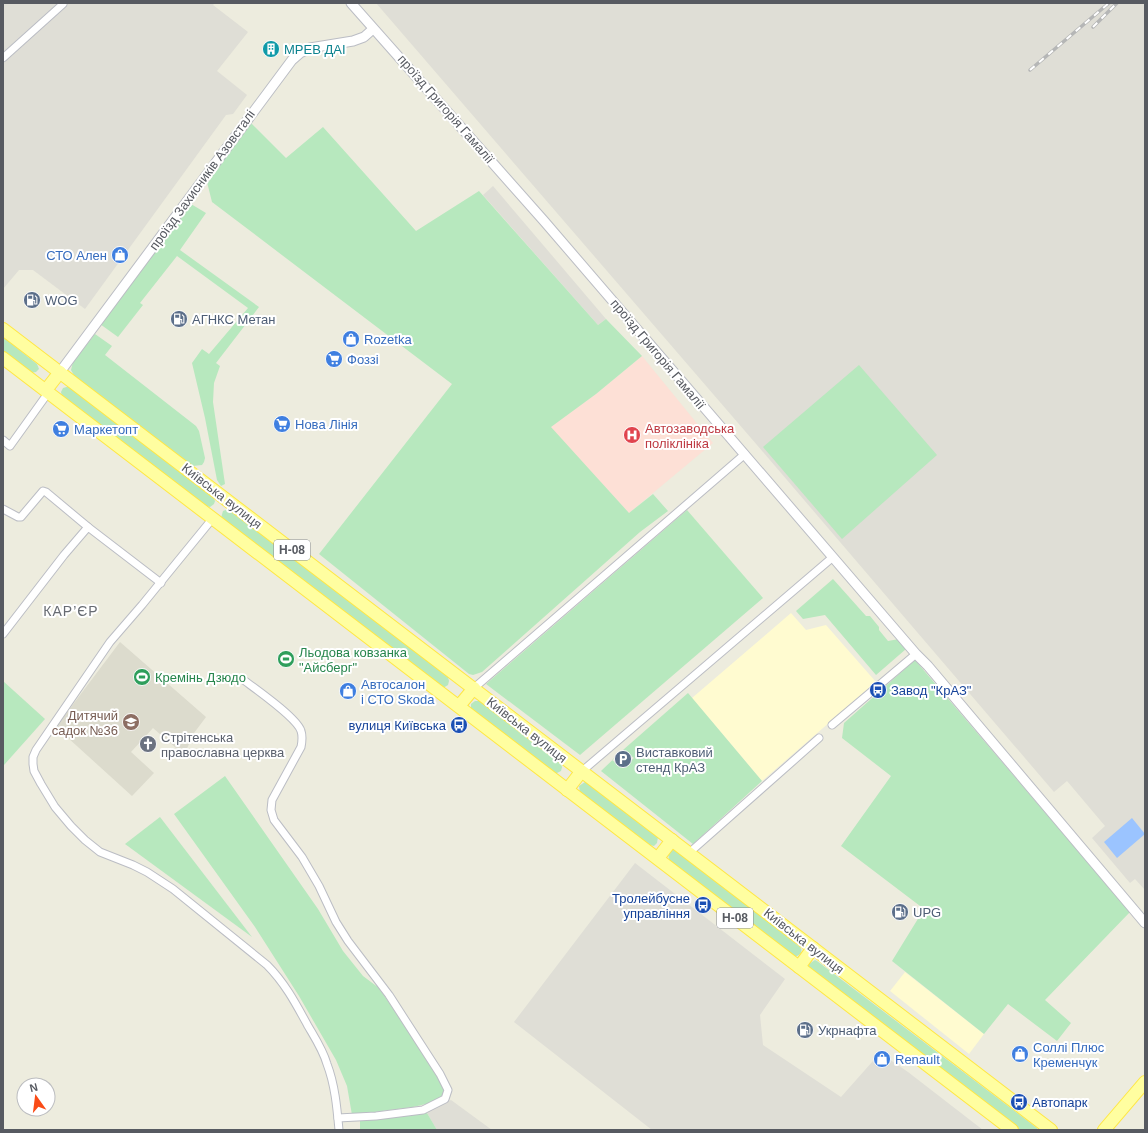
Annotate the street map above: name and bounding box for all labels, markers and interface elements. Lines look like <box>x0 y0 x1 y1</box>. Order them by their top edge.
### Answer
building icon: МРЕВ ДАІ <box>261 39 281 59</box>
place label: МРЕВ ДАІ <box>284 42 346 57</box>
street label: проїзд Григорія Гамалії <box>395 52 498 167</box>
street label: проїзд Захисників Азовсталі <box>146 107 258 253</box>
shop icon: СТО Ален <box>110 245 130 265</box>
place label: СТО Ален <box>46 248 107 263</box>
fuel station icon: WOG <box>22 290 42 310</box>
place label: WOG <box>45 293 78 308</box>
street label: проїзд Григорія Гамалії <box>608 296 709 412</box>
fuel station icon: АГНКС Метан <box>169 309 189 329</box>
place label: АГНКС Метан <box>192 312 276 327</box>
shop icon: Rozetka <box>341 329 361 349</box>
place label: Rozetka <box>364 332 412 347</box>
supermarket icon: Фоззі <box>324 349 344 369</box>
place label: Фоззі <box>347 352 379 367</box>
supermarket icon: Нова Лінія <box>272 414 292 434</box>
place label: Нова Лінія <box>295 417 358 432</box>
supermarket icon: Маркетопт <box>51 419 71 439</box>
place label: Автозаводська поліклініка <box>645 421 735 451</box>
place label: Маркетопт <box>74 422 138 437</box>
hospital icon: Автозаводська поліклініка <box>622 425 642 445</box>
street label: Київська вулиця <box>179 460 265 532</box>
road number: Н-08 <box>274 540 310 560</box>
district label: КАР’ЄР <box>43 603 99 619</box>
place label: Льодова ковзанка "Айсберг" <box>299 645 408 675</box>
sports icon: Льодова ковзанка "Айсберг" <box>276 649 296 669</box>
sports icon: Кремінь Дзюдо <box>132 667 152 687</box>
place label: Кремінь Дзюдо <box>155 670 246 685</box>
place label: Автосалон і СТО Skoda <box>361 677 435 707</box>
bus stop icon: Завод "КрАЗ" <box>868 680 888 700</box>
shop icon: Автосалон і СТО Skoda <box>338 681 358 701</box>
place label: Завод "КрАЗ" <box>891 683 972 698</box>
street label: Київська вулиця <box>484 694 570 766</box>
place label: Дитячий садок №36 <box>52 708 118 738</box>
school or university icon: Дитячий садок №36 <box>121 712 141 732</box>
bus stop icon: вулиця Київська <box>449 715 469 735</box>
place label: вулиця Київська <box>349 718 447 733</box>
place label: Стрітенська православна церква <box>161 730 285 760</box>
church icon: Стрітенська православна церква <box>138 734 158 754</box>
place label: Виставковий стенд КрАЗ <box>636 745 713 775</box>
parking icon: Виставковий стенд КрАЗ <box>613 749 633 769</box>
place label: Тролейбусне управління <box>612 891 690 921</box>
bus stop icon: Тролейбусне управління <box>693 895 713 915</box>
fuel station icon: UPG <box>890 902 910 922</box>
street label: Київська вулиця <box>761 905 847 977</box>
place label: UPG <box>913 905 941 920</box>
road number: Н-08 <box>717 908 753 928</box>
fuel station icon: Укрнафта <box>795 1020 815 1040</box>
place label: Укрнафта <box>818 1023 877 1038</box>
place label: Соллі Плюс Кременчук <box>1033 1040 1105 1070</box>
shop icon: Соллі Плюс Кременчук <box>1010 1044 1030 1064</box>
shop icon: Renault <box>872 1049 892 1069</box>
place label: Renault <box>895 1052 940 1067</box>
north arrow <box>16 1077 56 1117</box>
text: N <box>28 1081 39 1094</box>
bus stop icon: Автопарк <box>1009 1092 1029 1112</box>
place label: Автопарк <box>1032 1095 1088 1110</box>

